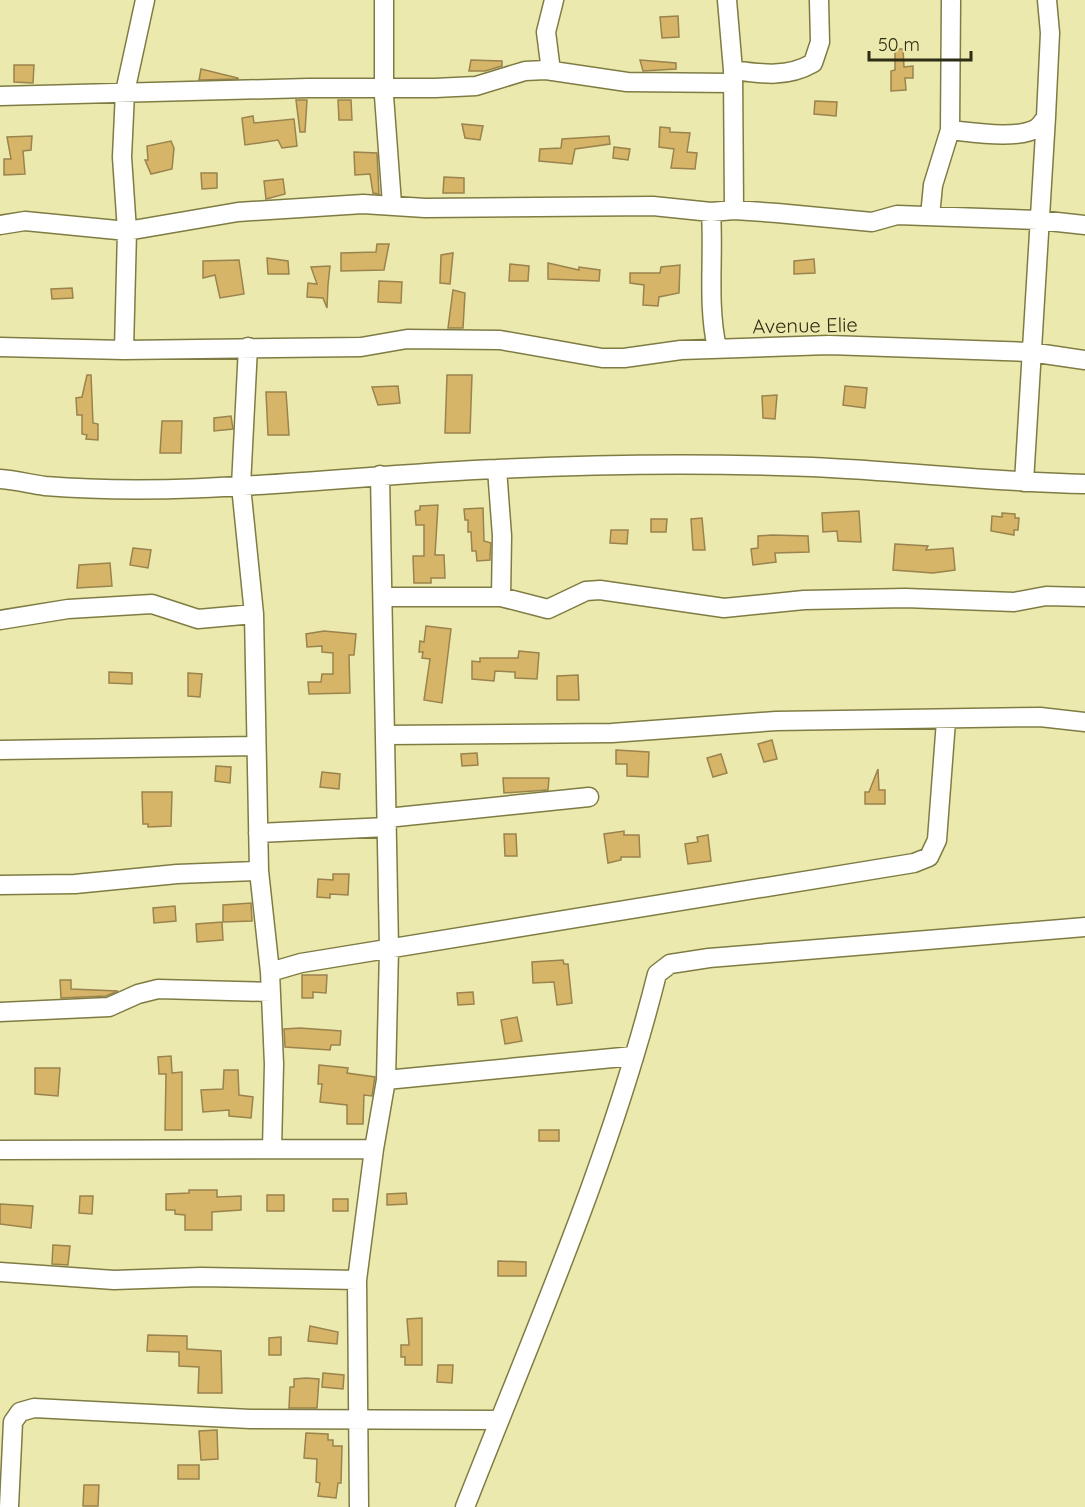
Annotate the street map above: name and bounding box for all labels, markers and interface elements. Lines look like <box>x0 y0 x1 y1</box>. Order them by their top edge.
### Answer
scale bar <box>869 24 971 62</box>
text: 50 m <box>878 33 920 56</box>
street label: Avenue Elie <box>752 312 858 338</box>

